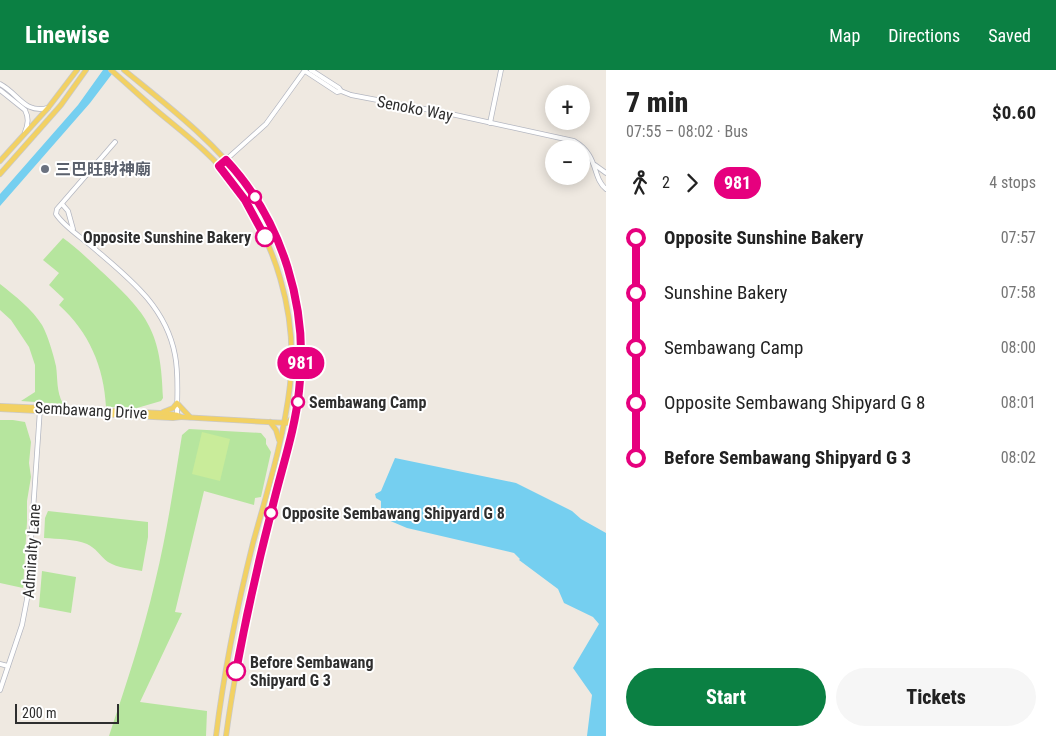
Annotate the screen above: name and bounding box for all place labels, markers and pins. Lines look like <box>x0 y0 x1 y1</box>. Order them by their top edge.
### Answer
place label: 三巴旺財神廟 <box>55 160 151 179</box>
marker: 三巴旺財神廟 <box>39 163 51 175</box>
unlabelled marker <box>248 190 262 204</box>
marker: Opposite Sunshine Bakery <box>255 227 275 247</box>
place label: Opposite Sunshine Bakery <box>83 228 251 247</box>
place label: Sembawang Camp <box>309 393 426 412</box>
marker: Sembawang Camp <box>291 395 305 409</box>
place label: Opposite Sembawang Shipyard G 8 <box>282 504 505 523</box>
marker: Opposite Sembawang Shipyard G 8 <box>264 506 278 520</box>
place label: Before Sembawang Shipyard G 3 <box>250 653 374 690</box>
marker: Before Sembawang Shipyard G 3 <box>226 661 246 681</box>

